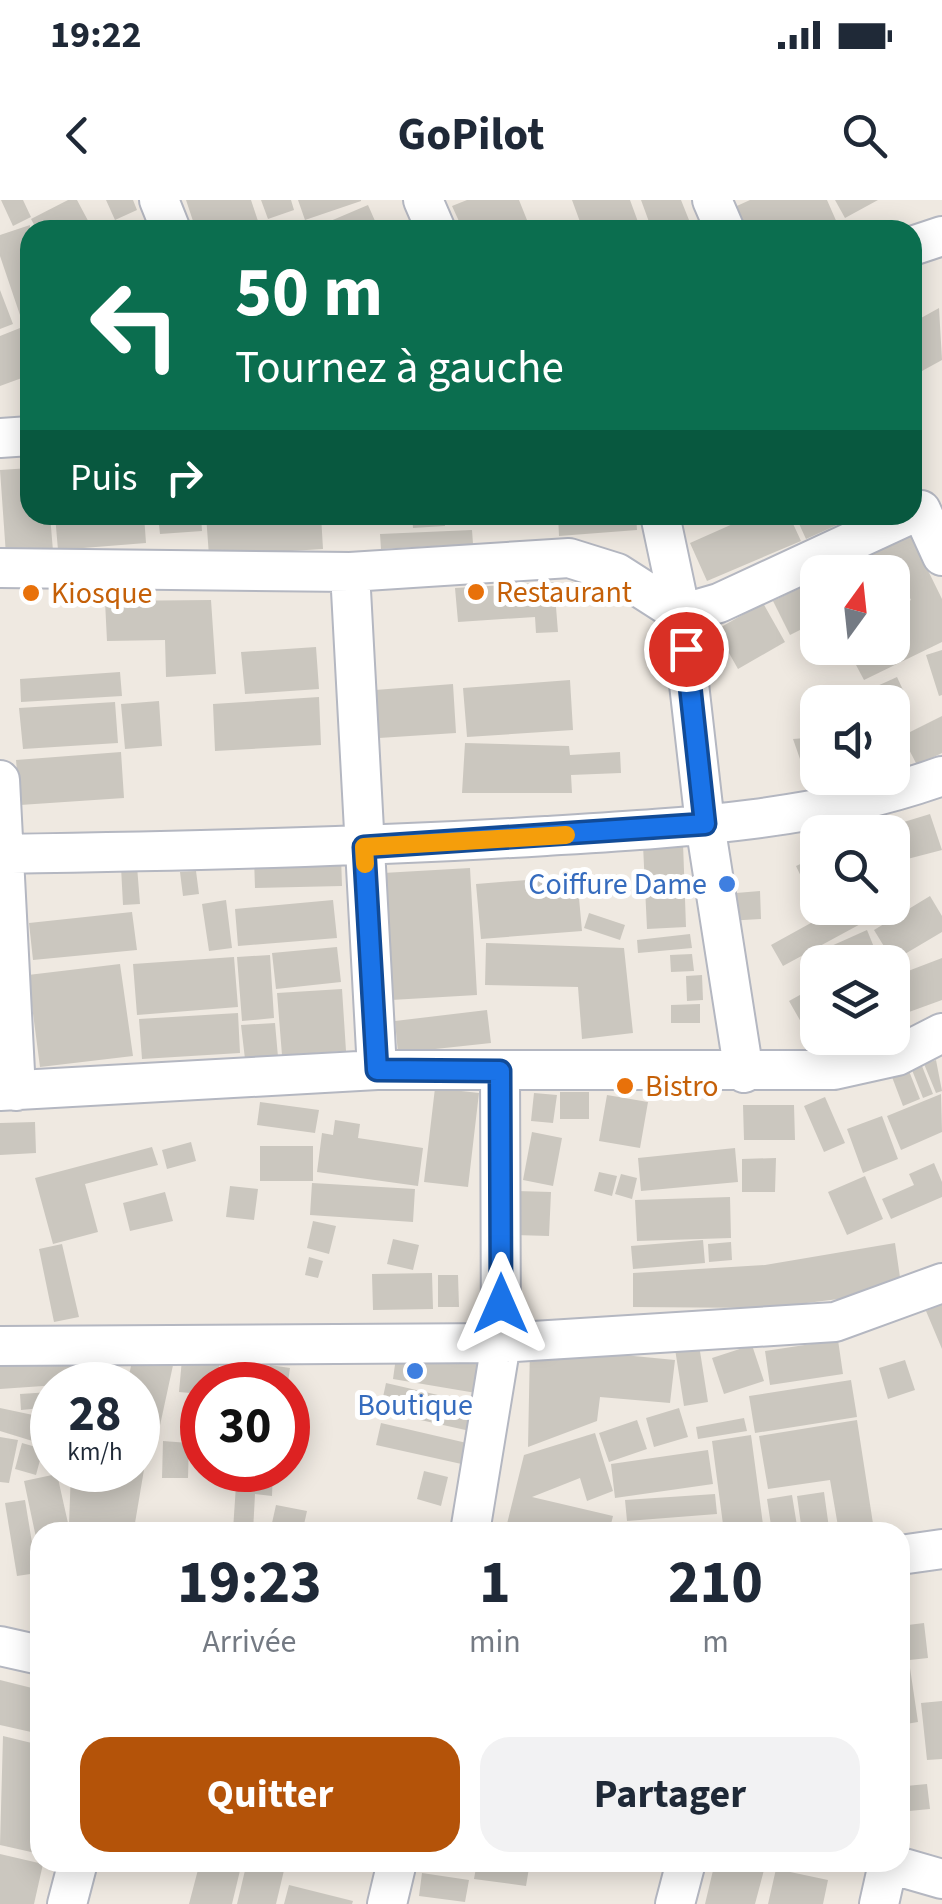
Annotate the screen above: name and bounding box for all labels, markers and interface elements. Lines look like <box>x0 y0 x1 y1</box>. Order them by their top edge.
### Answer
text: 19:22 <box>50 8 142 62</box>
text: GoPilot <box>398 103 544 167</box>
icon: back <box>50 108 105 163</box>
icon: search <box>837 108 892 163</box>
text: 50 m <box>235 243 383 343</box>
icon: left <box>70 260 200 390</box>
text: Tournez à gauche <box>235 336 564 400</box>
icon: right <box>157 450 212 505</box>
text: Puis <box>70 451 137 505</box>
north arrow <box>800 555 910 665</box>
map controls <box>800 555 910 1055</box>
place label: Restaurant <box>496 571 632 614</box>
place label: Kiosque <box>51 572 152 615</box>
marker: Restaurant <box>465 581 487 603</box>
marker: Kiosque <box>20 582 42 604</box>
pin <box>644 607 729 692</box>
icon: arrive <box>659 622 714 677</box>
button: sound <box>800 685 910 795</box>
button: search <box>800 815 910 925</box>
place label: Coiffure Dame <box>528 863 707 906</box>
marker: Coiffure Dame <box>716 873 738 895</box>
button: layers <box>800 945 910 1055</box>
place label: Bistro <box>645 1065 719 1108</box>
marker: Bistro <box>614 1075 636 1097</box>
position arrow <box>449 1252 553 1356</box>
marker: Boutique <box>404 1360 426 1382</box>
speed limit sign: 30 <box>180 1362 310 1492</box>
text: 28 <box>69 1379 121 1450</box>
place label: Boutique <box>357 1384 473 1427</box>
text: km/h <box>67 1434 123 1470</box>
text: 19:23 <box>177 1541 322 1626</box>
text: 1 <box>479 1541 511 1626</box>
text: 210 <box>668 1541 763 1626</box>
text: Arrivée <box>202 1619 296 1665</box>
text: min <box>469 1619 521 1665</box>
text: m <box>702 1619 729 1665</box>
button: Quitter <box>80 1737 460 1852</box>
button: Partager <box>480 1737 860 1852</box>

